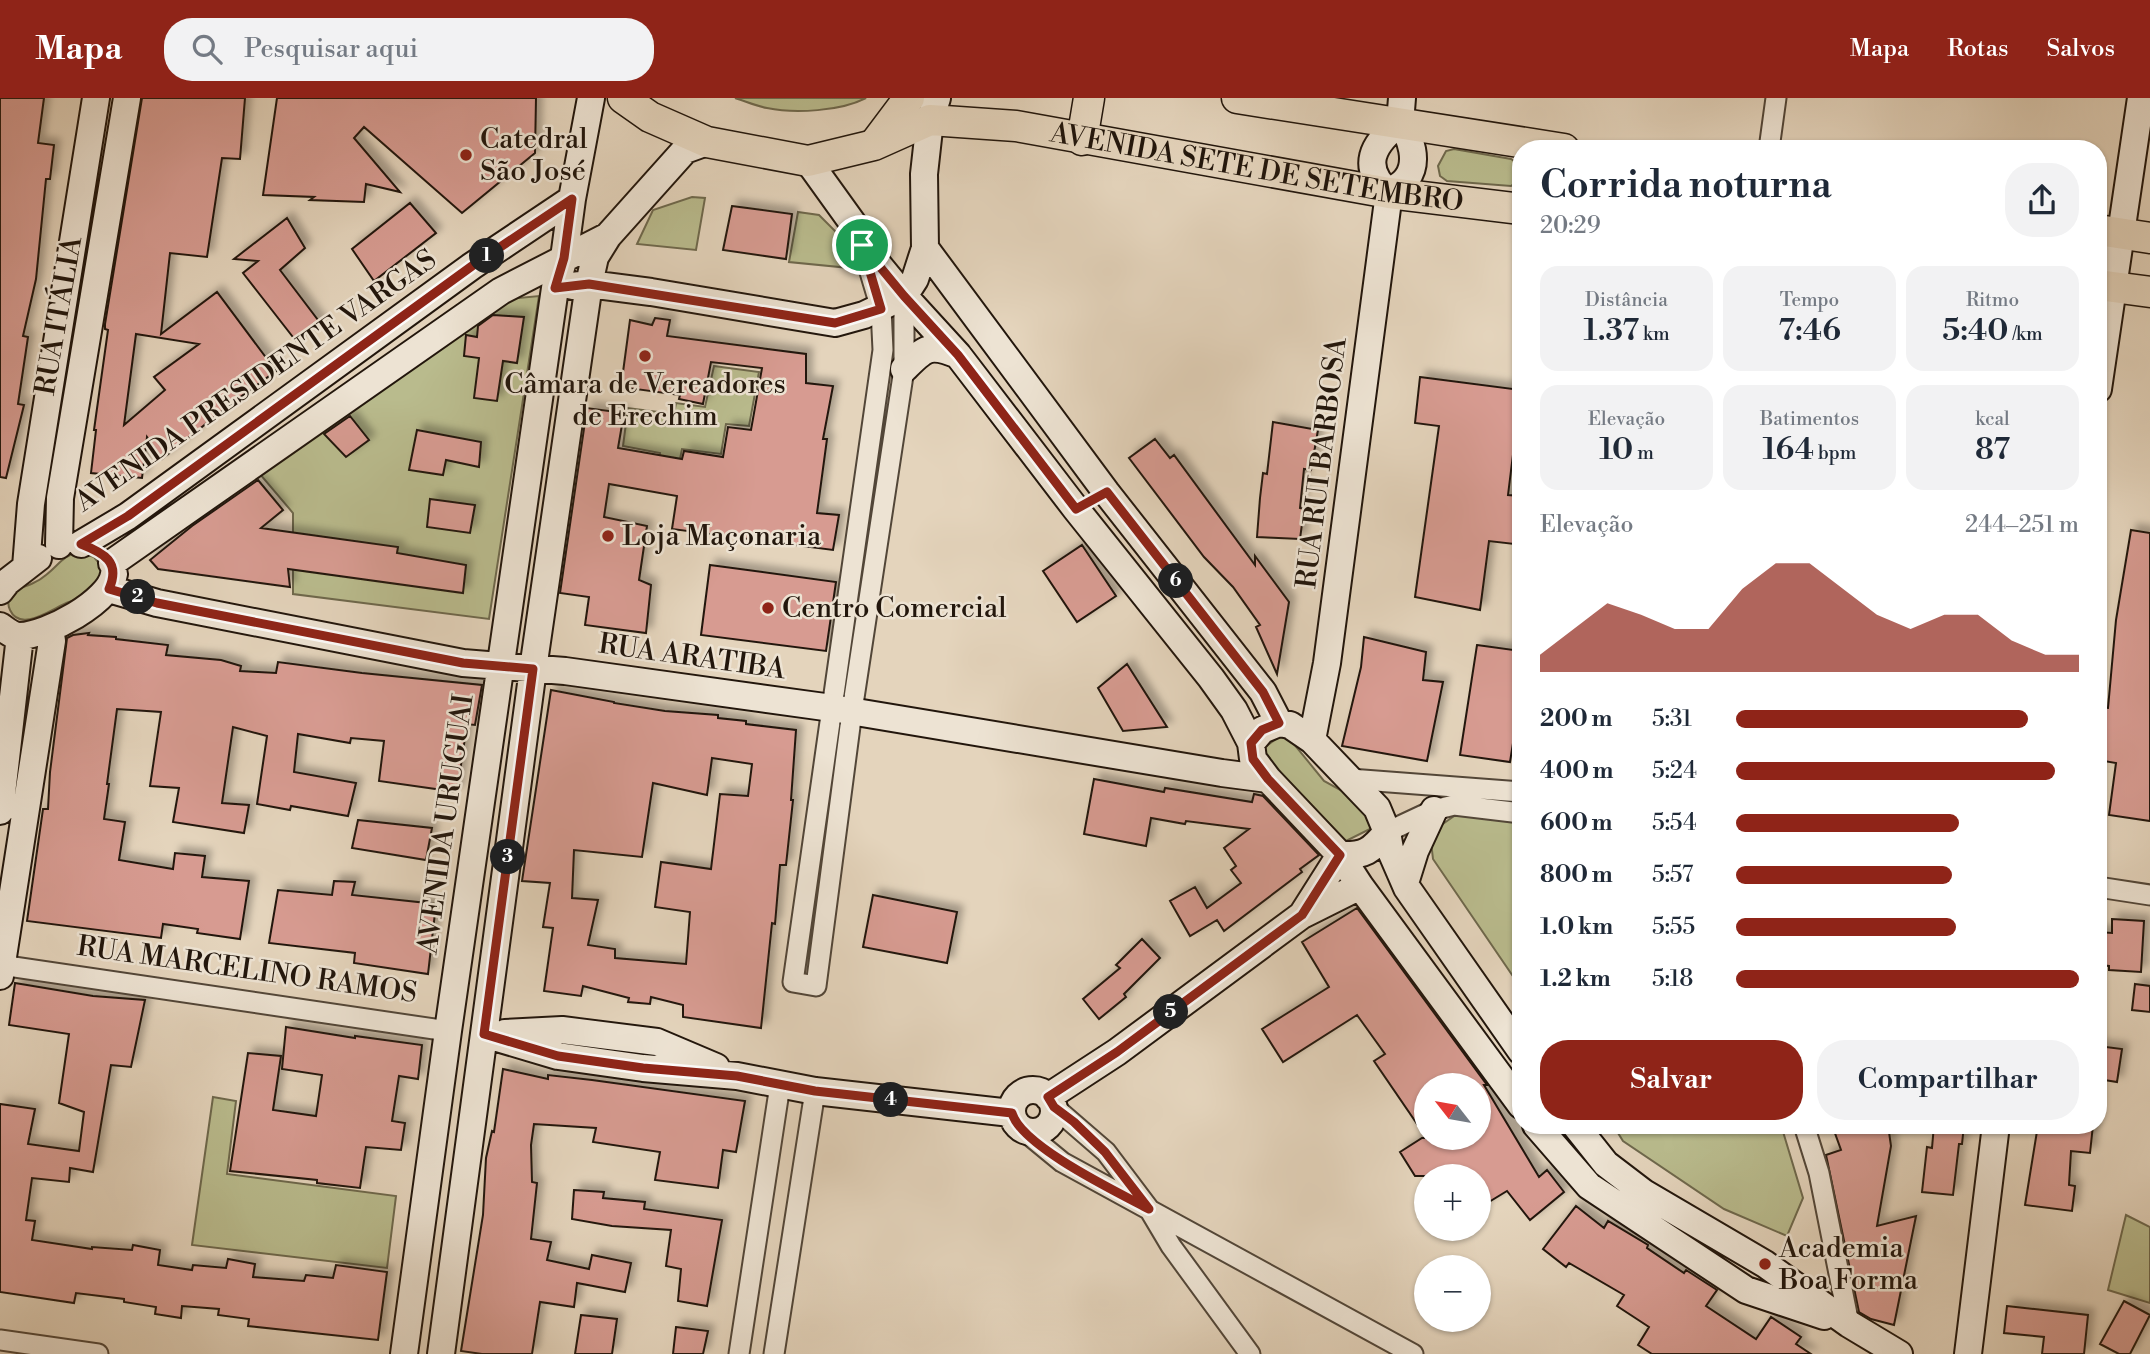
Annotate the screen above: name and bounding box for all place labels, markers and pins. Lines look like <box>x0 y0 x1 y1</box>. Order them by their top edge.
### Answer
place label: Catedral São José <box>480 122 588 189</box>
marker: Catedral São José <box>458 147 474 163</box>
pin <box>832 215 892 275</box>
pin: 1 <box>470 238 504 274</box>
marker: Câmara de Vereadores de Erechim <box>637 348 653 364</box>
place label: Câmara de Vereadores de Erechim <box>504 367 786 434</box>
place label: Loja Maçonaria <box>622 519 822 554</box>
marker: Loja Maçonaria <box>600 528 616 544</box>
pin: 6 <box>1158 564 1194 598</box>
pin: 2 <box>120 580 156 614</box>
place label: Centro Comercial <box>782 591 1006 626</box>
marker: Centro Comercial <box>760 600 776 616</box>
pin: 3 <box>490 840 526 874</box>
pin: 5 <box>1154 995 1188 1030</box>
pin: 4 <box>874 1082 908 1118</box>
place label: Academia Boa Forma <box>1778 1231 1919 1298</box>
marker: Academia Boa Forma <box>1757 1256 1773 1272</box>

